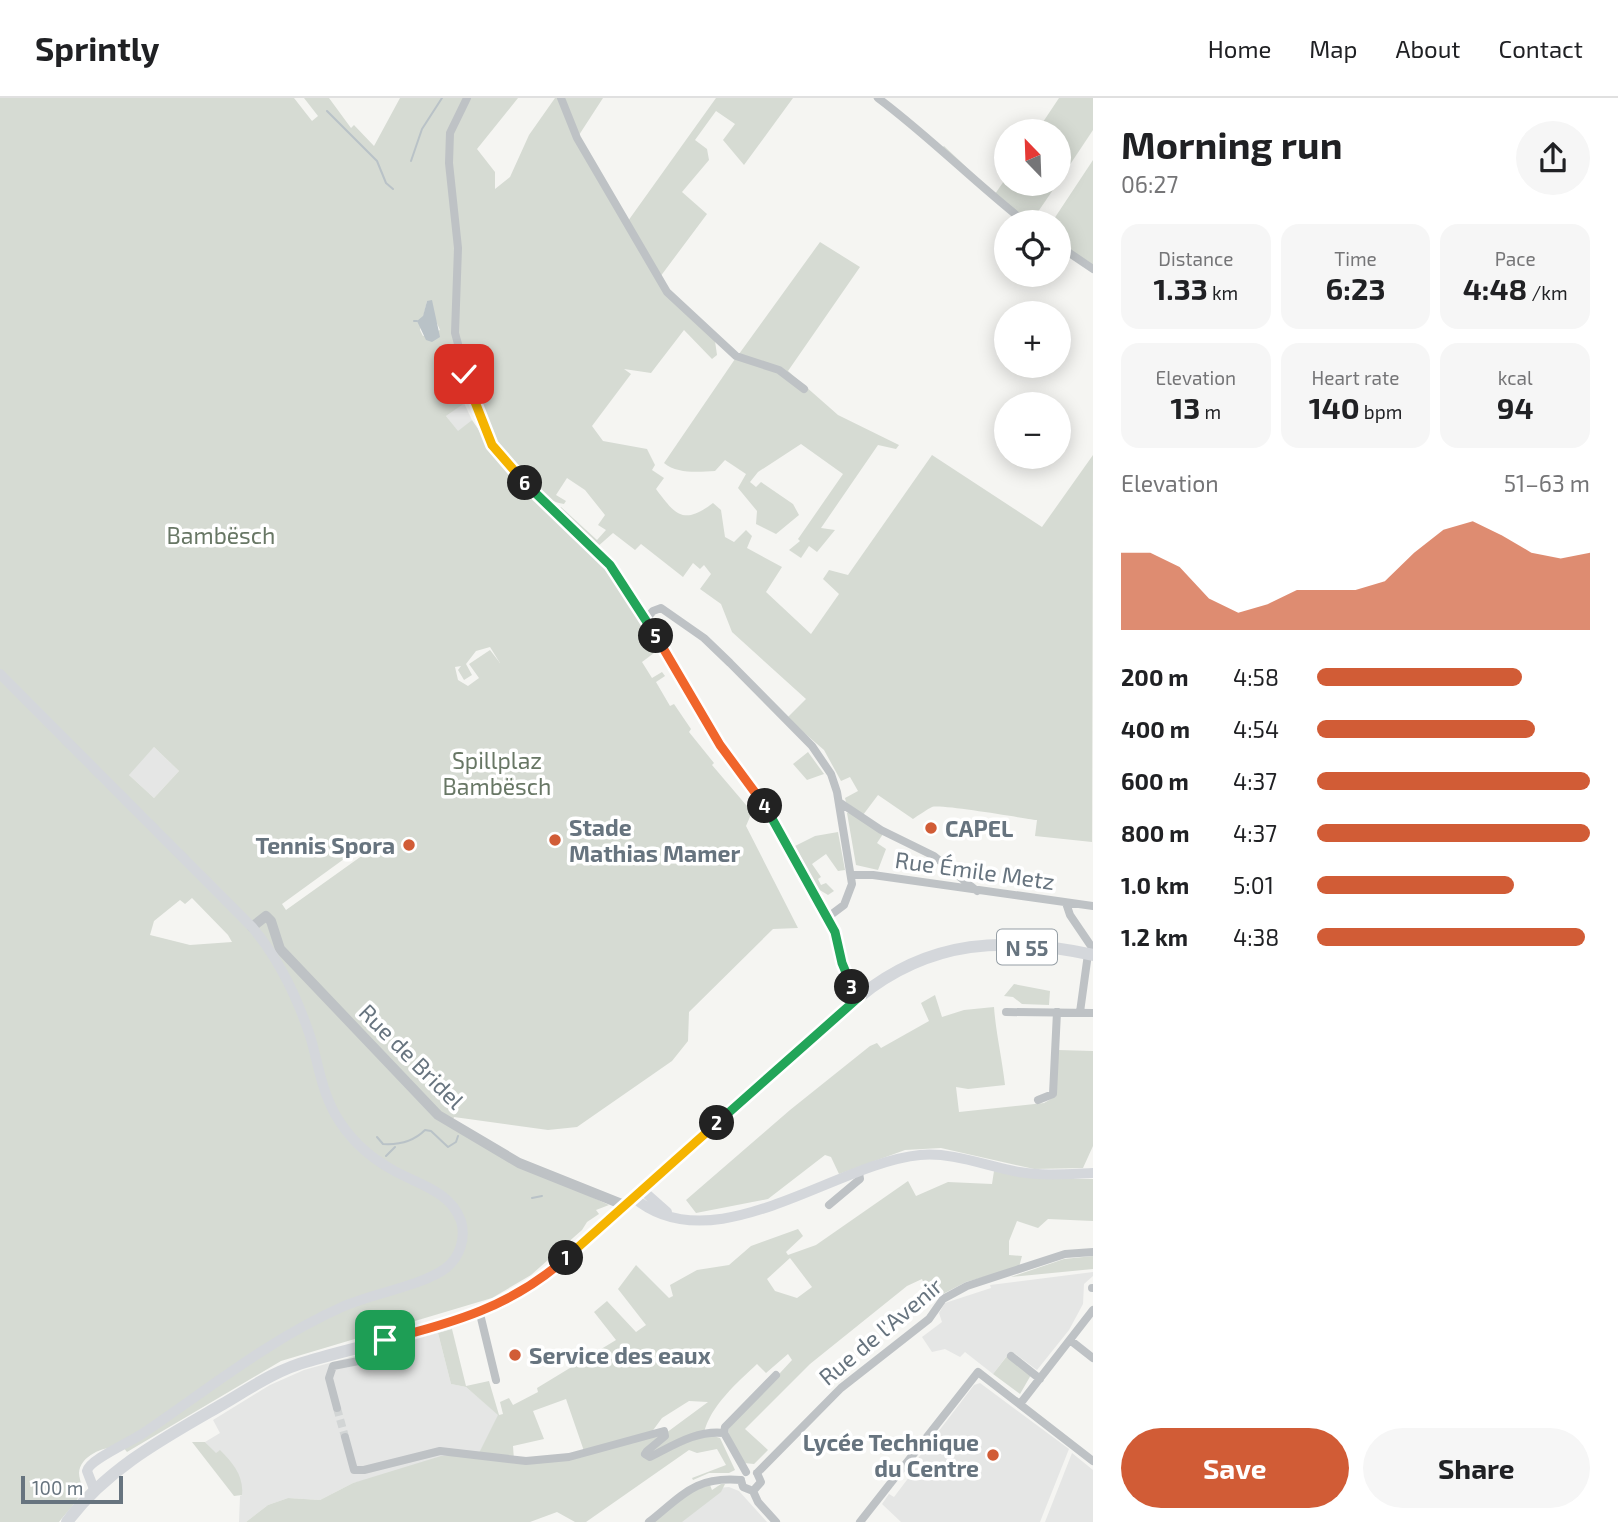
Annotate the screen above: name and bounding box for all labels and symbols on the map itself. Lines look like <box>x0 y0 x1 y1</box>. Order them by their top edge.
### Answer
north arrow <box>994 119 1071 196</box>
pin <box>434 344 494 404</box>
pin: 6 <box>508 466 542 500</box>
park label: Bambësch <box>167 521 275 549</box>
pin: 5 <box>638 618 674 654</box>
park label: Spillplaz Bambësch <box>443 746 551 800</box>
pin: 4 <box>748 788 782 824</box>
place label: Stade Mathias Mamer <box>569 813 740 867</box>
place label: CAPEL <box>945 814 1013 842</box>
marker: CAPEL <box>923 820 939 836</box>
place label: Tennis Spora <box>256 831 395 859</box>
marker: Stade Mathias Mamer <box>547 832 563 848</box>
marker: Tennis Spora <box>401 837 417 853</box>
street label: Rue Émile Metz <box>893 845 1057 895</box>
road number: N 55 <box>997 930 1057 964</box>
pin: 3 <box>834 970 870 1004</box>
street label: Rue de Bridel <box>354 998 470 1114</box>
pin: 2 <box>700 1105 734 1140</box>
pin: 1 <box>548 1240 584 1276</box>
street label: Rue de l'Avenir <box>813 1271 947 1391</box>
pin <box>355 1310 415 1370</box>
place label: Service des eaux <box>529 1341 711 1369</box>
marker: Service des eaux <box>507 1347 523 1363</box>
place label: Lycée Technique du Centre <box>803 1428 979 1482</box>
marker: Lycée Technique du Centre <box>985 1447 1001 1463</box>
scale bar <box>21 1473 122 1505</box>

